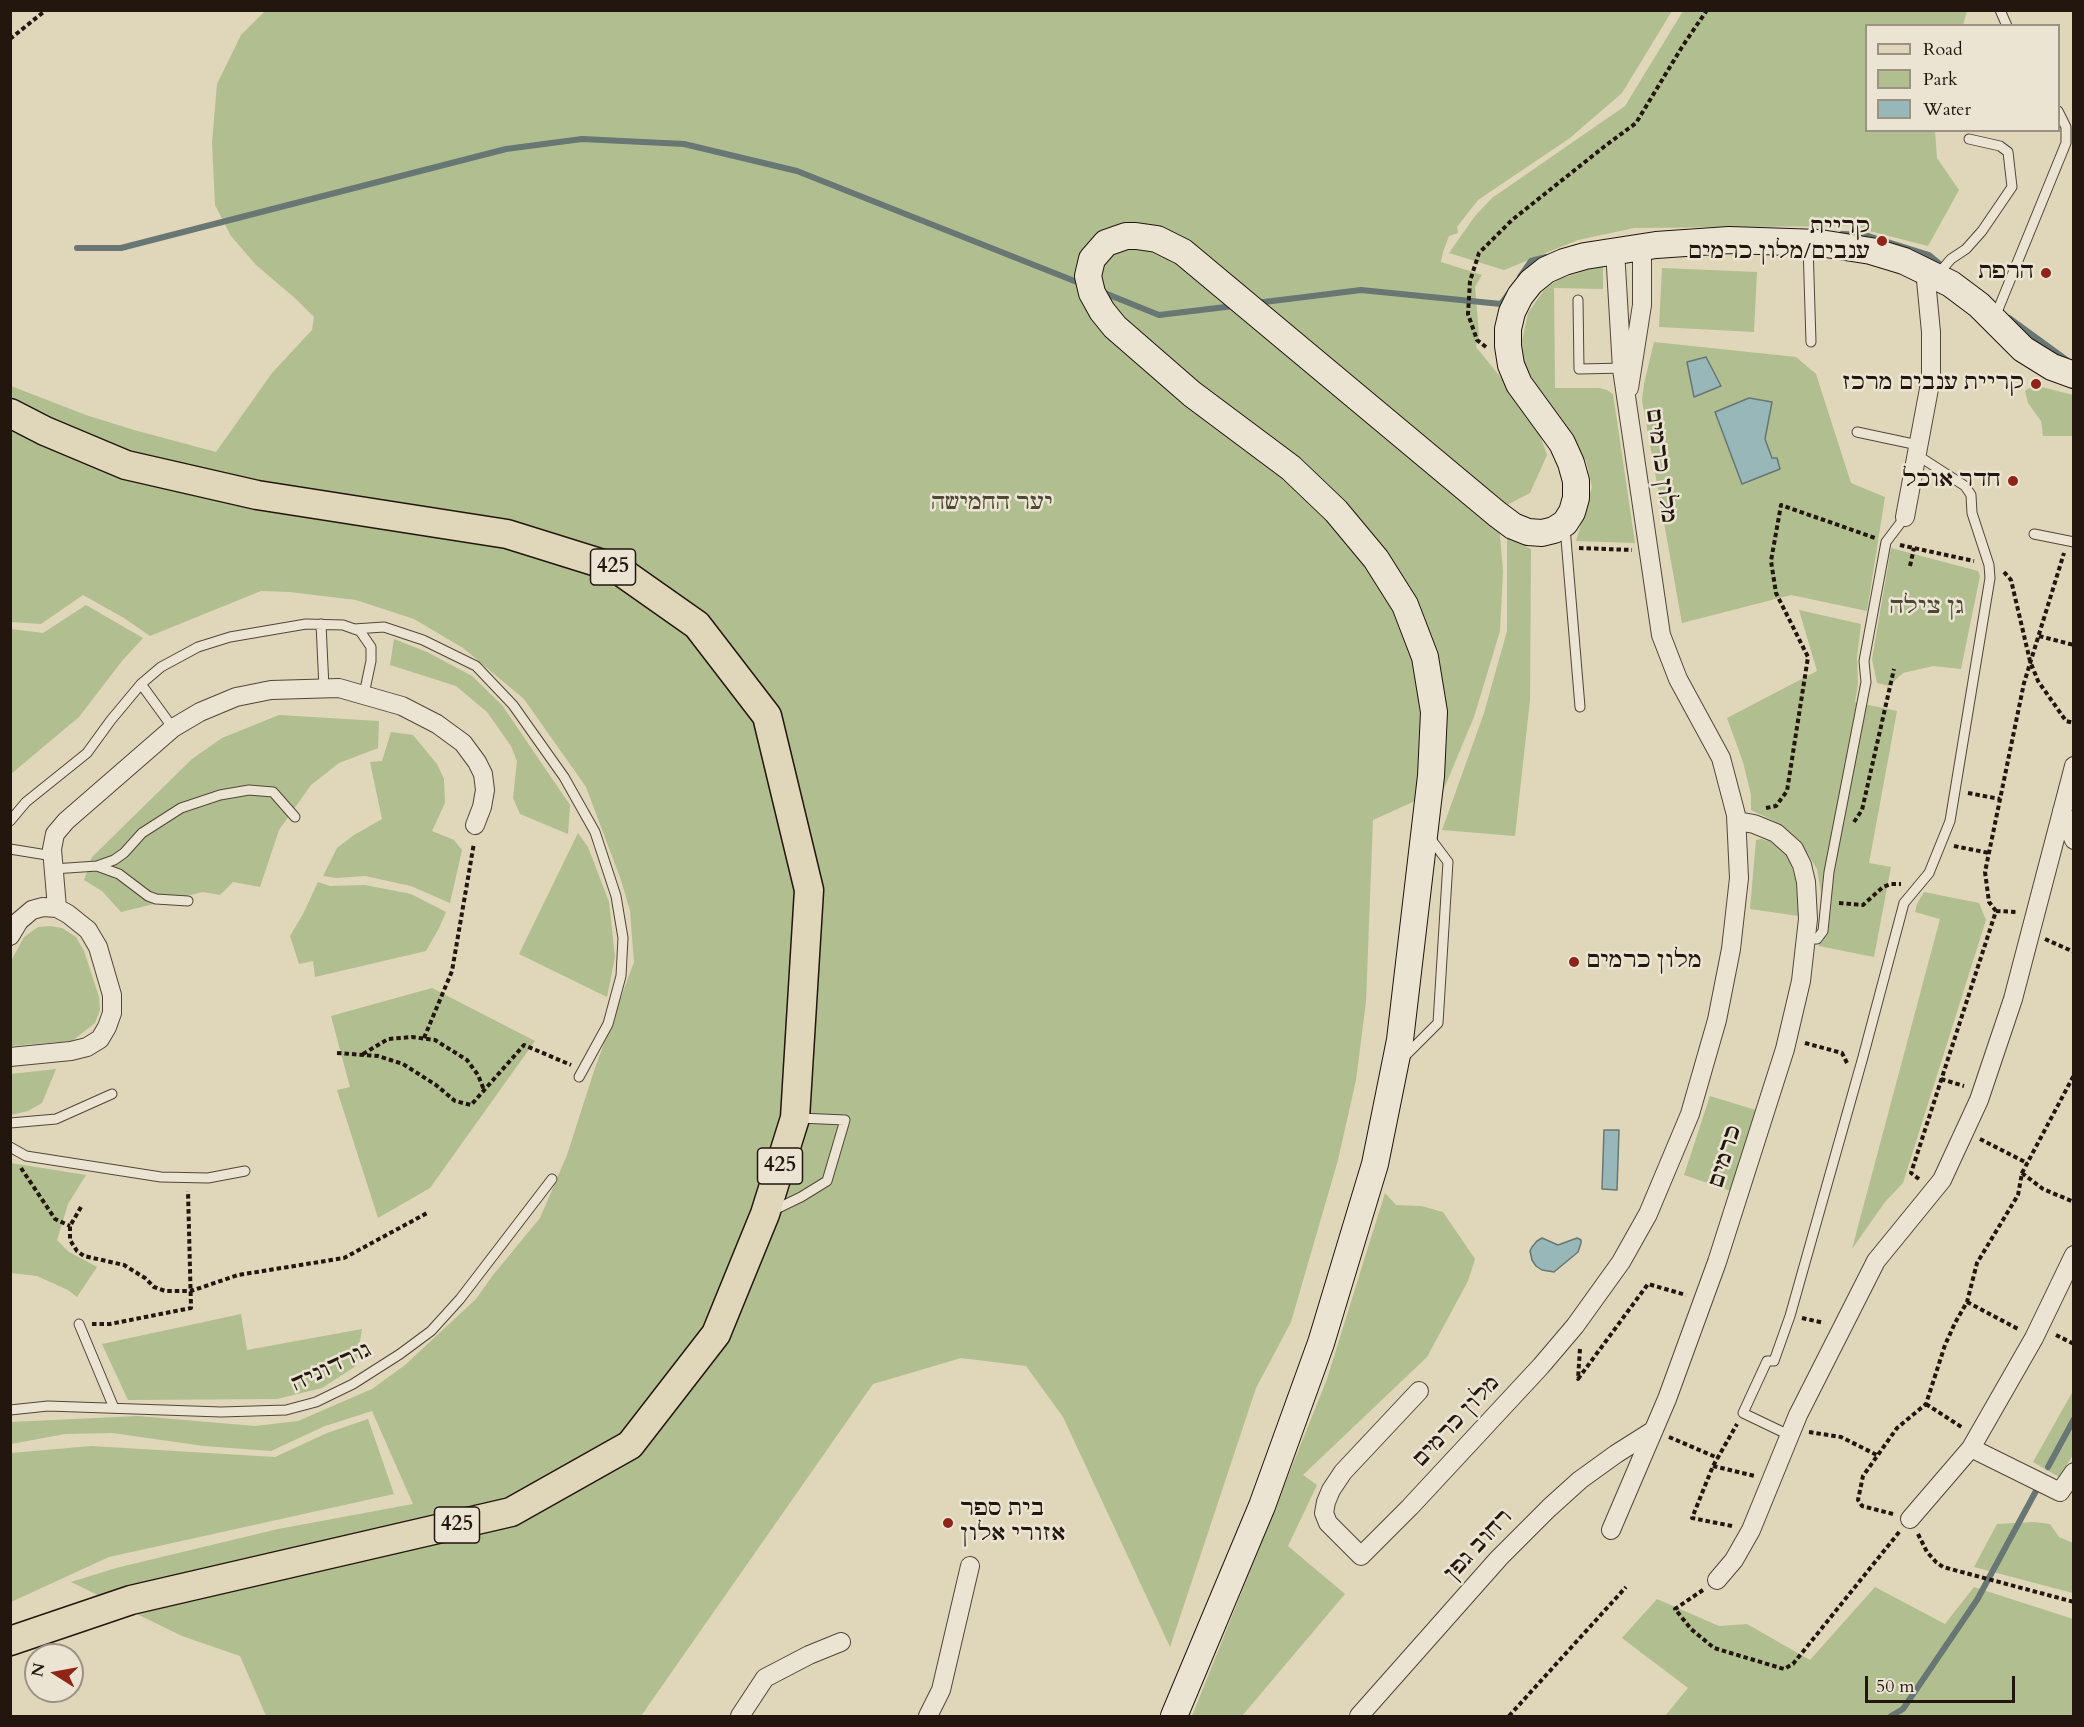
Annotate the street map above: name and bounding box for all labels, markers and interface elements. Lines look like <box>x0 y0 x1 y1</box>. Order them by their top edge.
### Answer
legend <box>1865 24 2060 132</box>
text: Road <box>1923 37 1963 62</box>
text: Park <box>1923 67 1958 92</box>
text: Water <box>1923 97 1971 122</box>
place label: קריית ענבים/מלון כרמים <box>1688 215 1870 266</box>
marker: קריית ענבים/מלון כרמים <box>1875 234 1889 248</box>
place label: הרפת <box>1978 260 2034 286</box>
marker: הרפת <box>2039 266 2053 280</box>
place label: קריית ענבים מרכז <box>1842 371 2024 397</box>
marker: קריית ענבים מרכז <box>2029 377 2043 391</box>
street label: מלון כרמים <box>1639 407 1681 525</box>
place label: חדר אוכל <box>1903 468 2001 494</box>
marker: חדר אוכל <box>2006 474 2020 488</box>
park label: יער החמישה <box>931 491 1053 517</box>
road number: 425 <box>590 549 636 585</box>
park label: גן צילה <box>1890 595 1964 621</box>
place label: מלון כרמים <box>1586 949 1702 975</box>
marker: מלון כרמים <box>1567 955 1581 969</box>
street label: כרמים <box>1704 1122 1748 1192</box>
road number: 425 <box>758 1148 802 1184</box>
street label: גורדוניה <box>288 1337 376 1399</box>
street label: מלון כרמים <box>1408 1371 1506 1473</box>
place label: בית ספר אזורי אלון <box>960 1497 1066 1548</box>
street label: רחוב גפן <box>1439 1505 1519 1587</box>
road number: 425 <box>434 1507 480 1543</box>
marker: בית ספר אזורי אלון <box>941 1516 955 1530</box>
north arrow <box>24 1643 84 1703</box>
text: N <box>26 1661 50 1679</box>
scale bar <box>1868 1664 2018 1702</box>
text: 50 m <box>1876 1674 1915 1699</box>

